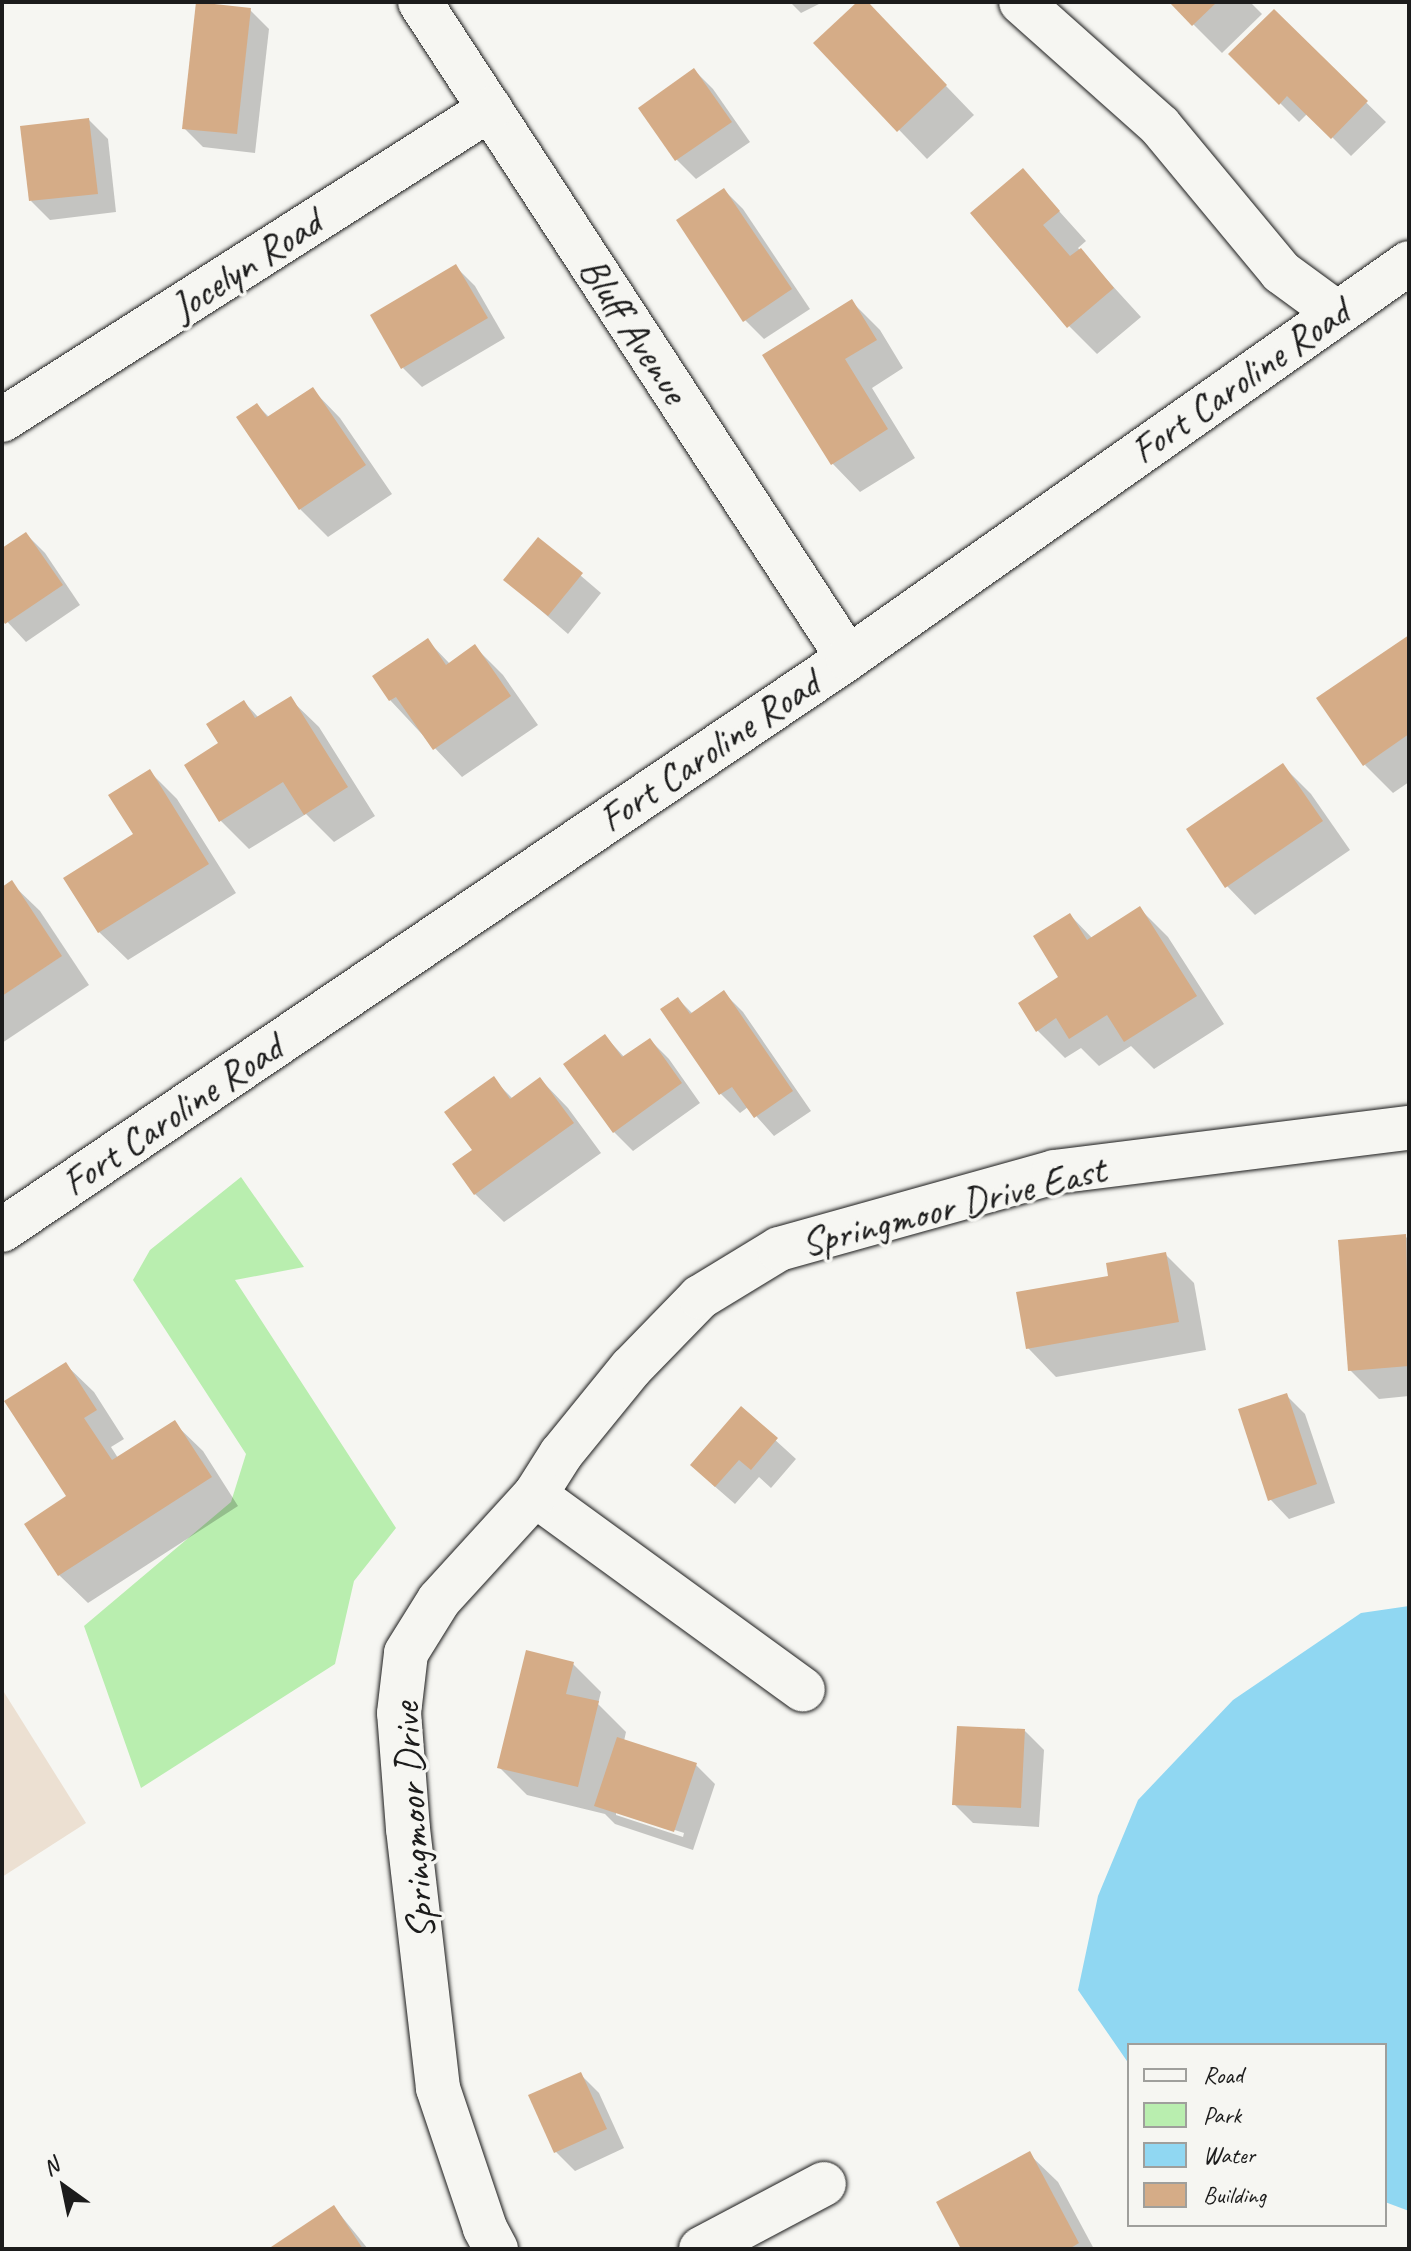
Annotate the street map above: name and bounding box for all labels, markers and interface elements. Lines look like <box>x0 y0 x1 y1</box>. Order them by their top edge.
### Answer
street label: Jocelyn Road <box>162 199 330 331</box>
street label: Bluff Avenue <box>569 248 699 412</box>
street label: Fort Caroline Road <box>1122 288 1358 474</box>
street label: Fort Caroline Road <box>590 660 828 842</box>
street label: Fort Caroline Road <box>53 1024 291 1206</box>
street label: Springmoor Drive East <box>796 1145 1110 1267</box>
street label: Springmoor Drive <box>381 1701 445 1941</box>
legend <box>1127 2043 1387 2227</box>
text: Road <box>1203 2060 1243 2090</box>
text: Park <box>1203 2100 1241 2130</box>
text: Water <box>1203 2140 1255 2170</box>
north arrow <box>24 2147 104 2227</box>
text: N <box>38 2151 64 2182</box>
text: Building <box>1203 2180 1266 2210</box>

